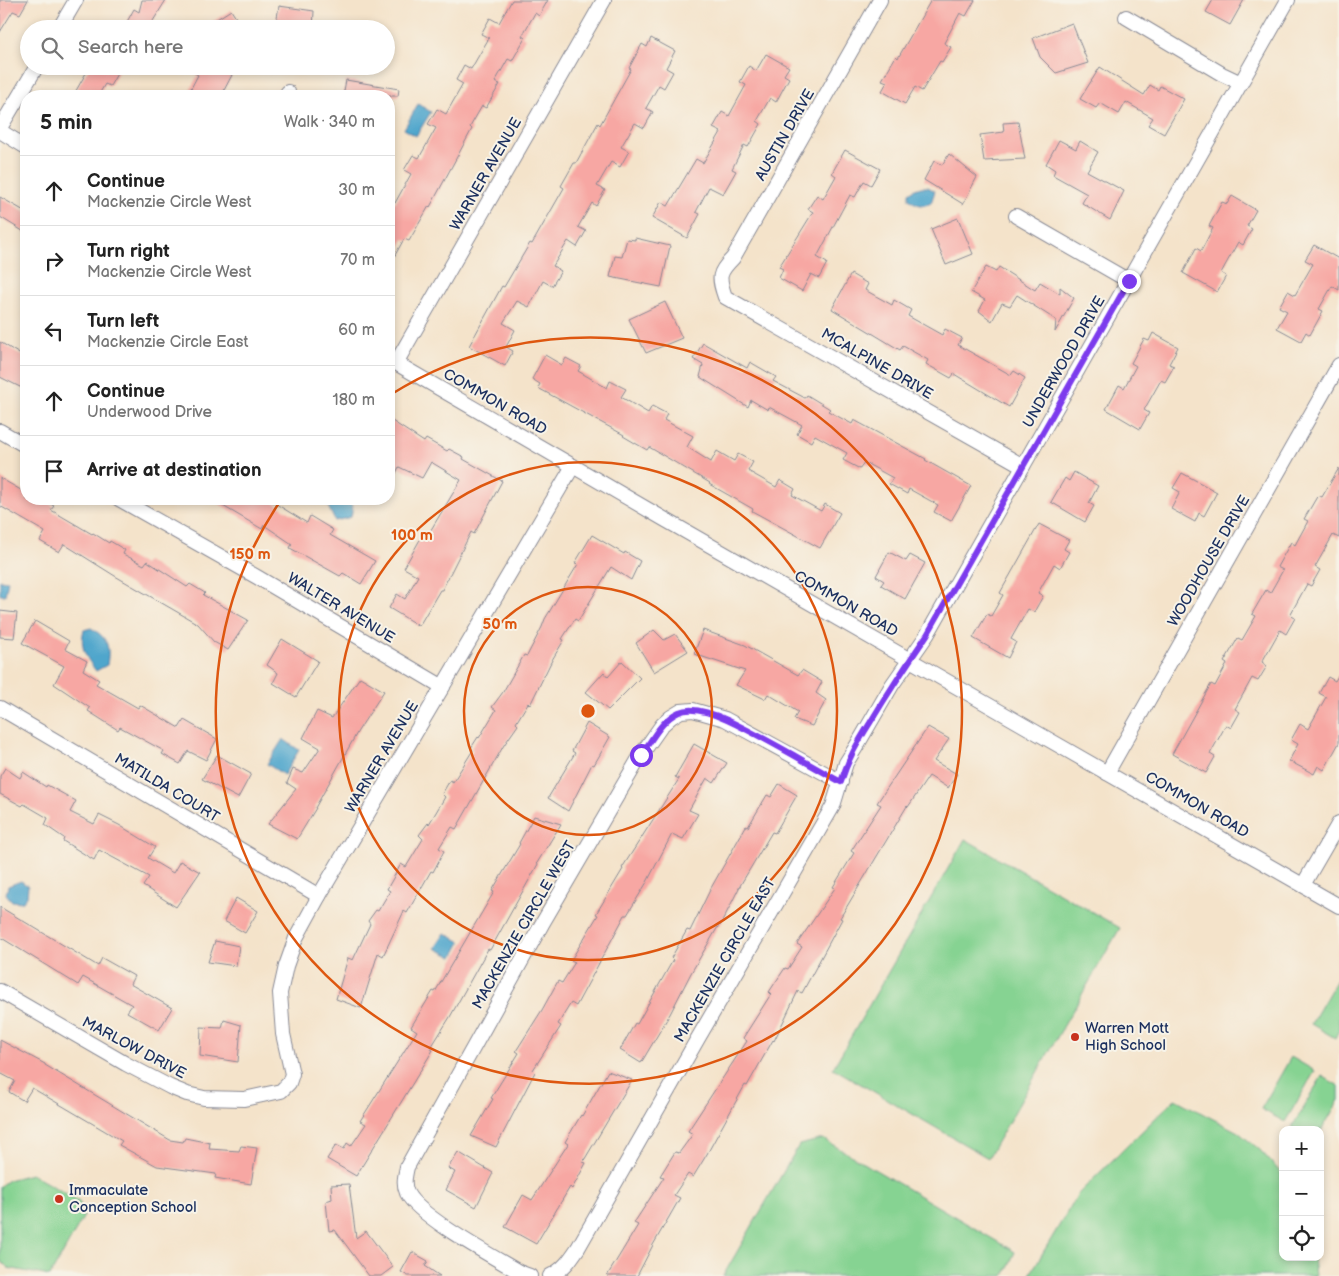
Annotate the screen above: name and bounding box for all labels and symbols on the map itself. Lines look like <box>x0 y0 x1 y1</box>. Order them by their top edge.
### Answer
street label: AUSTIN DRIVE <box>751 86 819 184</box>
street label: WARNER AVENUE <box>446 114 526 234</box>
route end <box>1118 270 1141 293</box>
street label: UNDERWOOD DRIVE <box>1019 293 1110 431</box>
street label: MCALPINE DRIVE <box>818 324 936 404</box>
street label: COMMON ROAD <box>440 365 550 439</box>
street label: WOODHOUSE DRIVE <box>1164 492 1254 630</box>
text: 100 m <box>391 526 433 545</box>
text: 150 m <box>229 545 271 564</box>
street label: COMMON ROAD <box>791 567 901 641</box>
street label: WALTER AVENUE <box>284 568 398 648</box>
text: 50 m <box>483 615 518 634</box>
street label: WARNER AVENUE <box>341 697 423 817</box>
centre of rings <box>579 702 597 720</box>
route start <box>630 744 653 767</box>
street label: MATILDA COURT <box>111 749 223 827</box>
street label: COMMON ROAD <box>1142 768 1252 842</box>
street label: MACKENZIE CIRCLE WEST <box>468 838 580 1012</box>
street label: MACKENZIE CIRCLE EAST <box>670 874 780 1046</box>
street label: MARLOW DRIVE <box>79 1013 189 1083</box>
place label: Warren Mott High School <box>1085 1019 1169 1055</box>
marker: Warren Mott High School <box>1069 1031 1081 1043</box>
place label: Immaculate Conception School <box>69 1181 197 1217</box>
marker: Immaculate Conception School <box>53 1193 65 1205</box>

